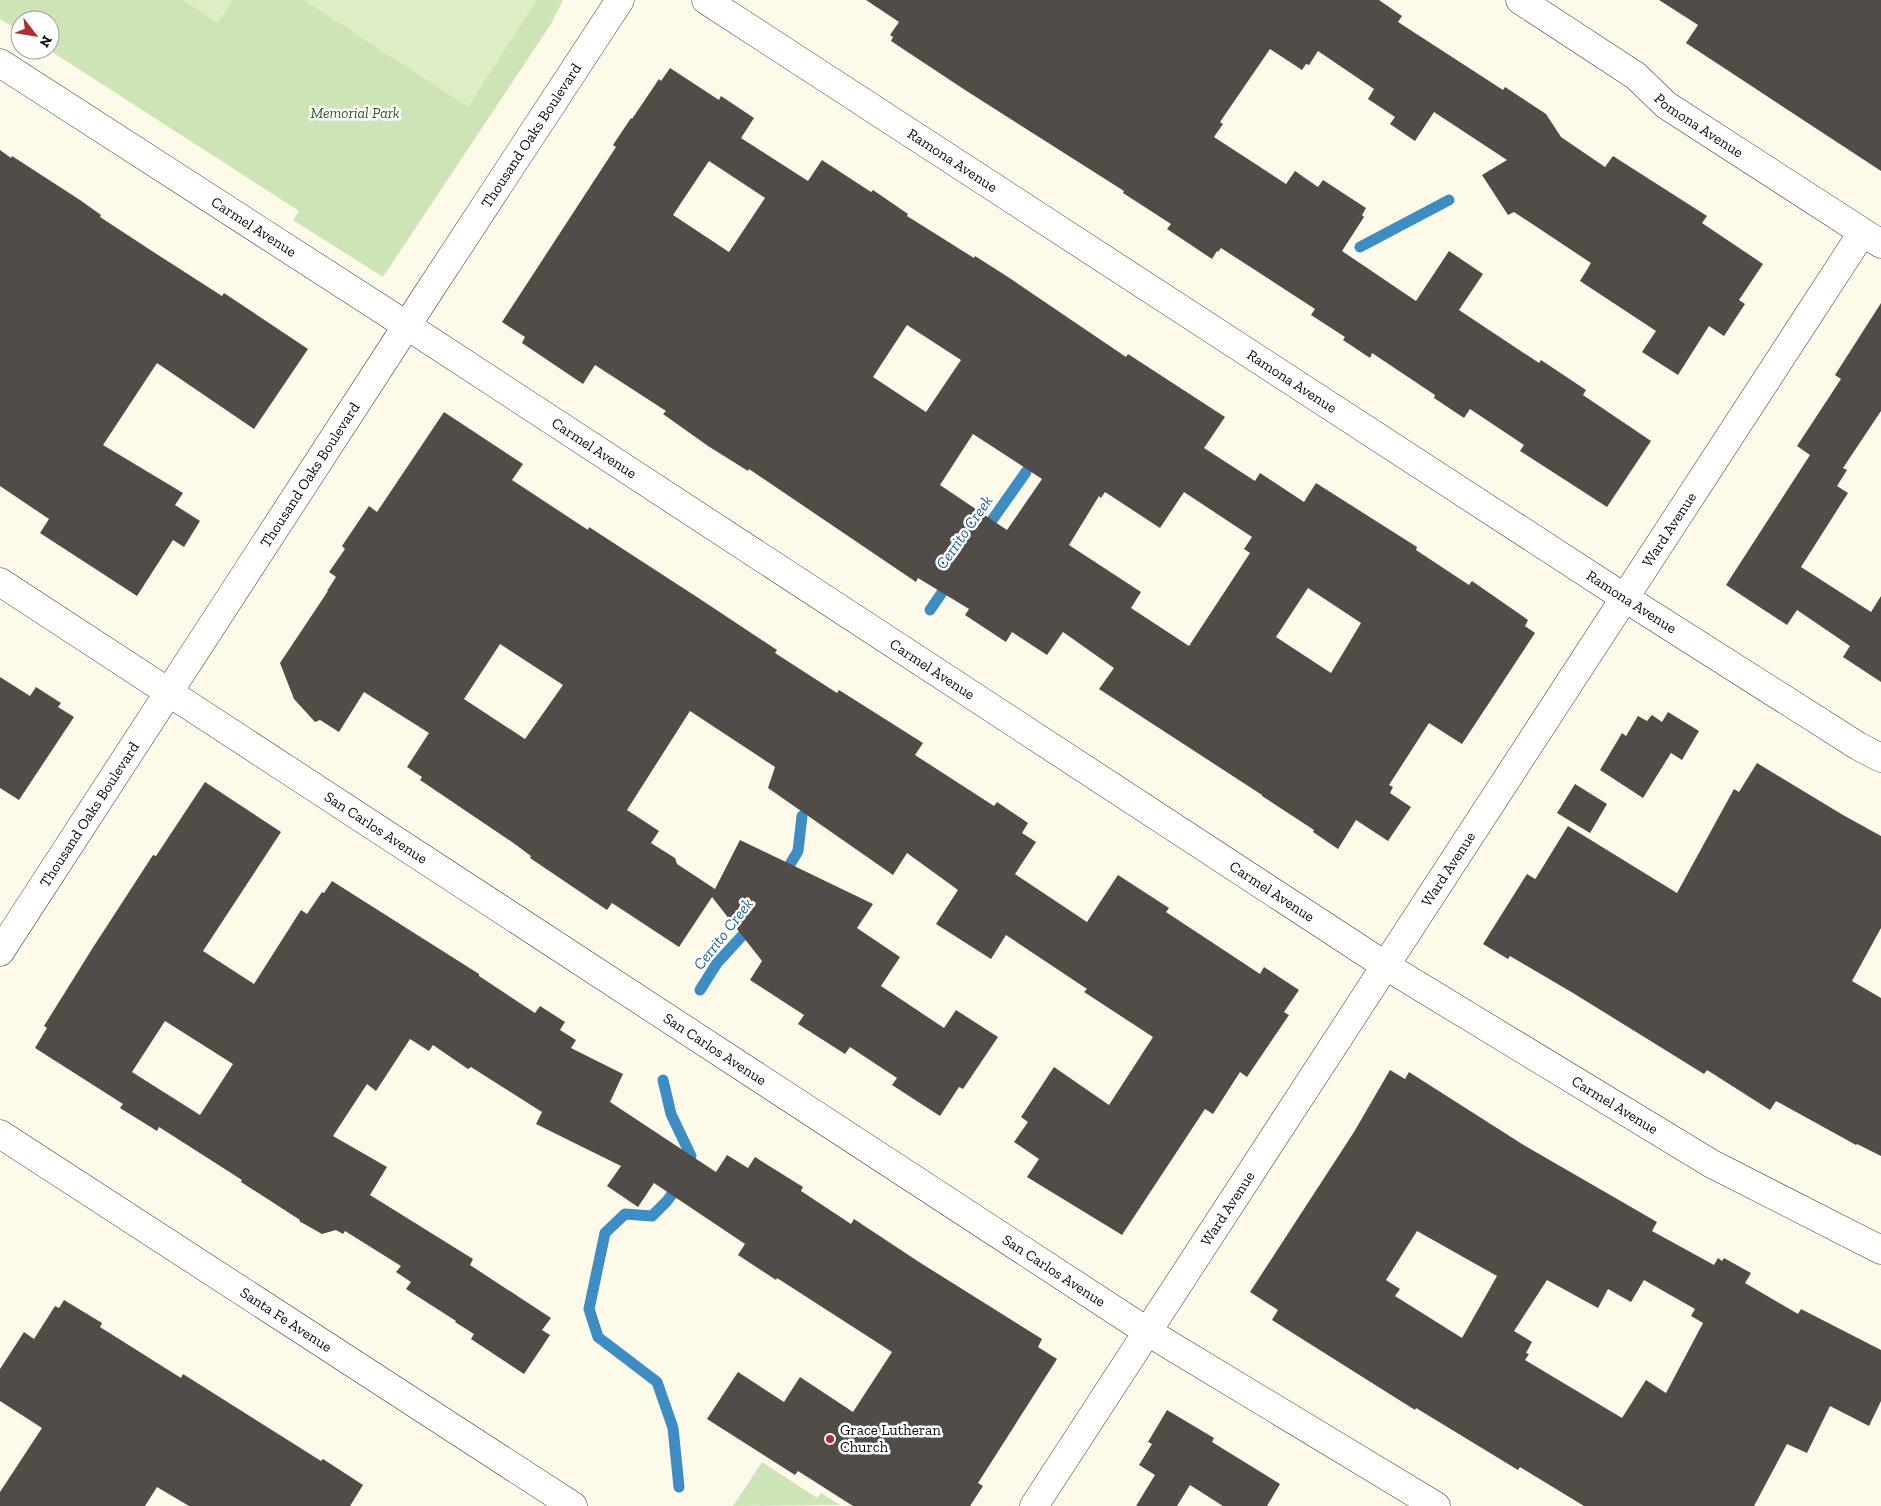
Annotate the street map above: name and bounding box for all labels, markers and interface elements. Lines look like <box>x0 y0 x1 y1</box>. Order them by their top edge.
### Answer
north arrow <box>10 10 60 60</box>
text: N <box>36 32 56 51</box>
street label: Thousand Oaks Boulevard <box>477 59 585 211</box>
street label: Pomona Avenue <box>1650 90 1747 161</box>
park label: Memorial Park <box>310 104 400 122</box>
street label: Ramona Avenue <box>904 125 1001 196</box>
street label: Carmel Avenue <box>208 193 300 261</box>
street label: Ramona Avenue <box>1244 345 1340 417</box>
street label: Thousand Oaks Boulevard <box>256 398 364 551</box>
street label: Carmel Avenue <box>548 414 640 482</box>
street label: Ward Avenue <box>1638 489 1700 570</box>
water label: Cerrito Creek <box>932 492 996 572</box>
street label: Ramona Avenue <box>1583 566 1680 637</box>
street label: Carmel Avenue <box>886 635 978 704</box>
street label: Thousand Oaks Boulevard <box>36 738 143 890</box>
street label: San Carlos Avenue <box>321 787 431 868</box>
street label: Ward Avenue <box>1417 828 1479 910</box>
street label: Carmel Avenue <box>1226 857 1318 926</box>
water label: Cerrito Creek <box>689 894 757 974</box>
street label: San Carlos Avenue <box>660 1009 770 1089</box>
street label: Carmel Avenue <box>1568 1072 1661 1138</box>
street label: Ward Avenue <box>1197 1168 1258 1249</box>
street label: San Carlos Avenue <box>999 1230 1109 1311</box>
street label: Santa Fe Avenue <box>237 1283 335 1356</box>
place label: Grace Lutheran Church <box>840 1421 941 1456</box>
marker: Grace Lutheran Church <box>824 1433 836 1445</box>

